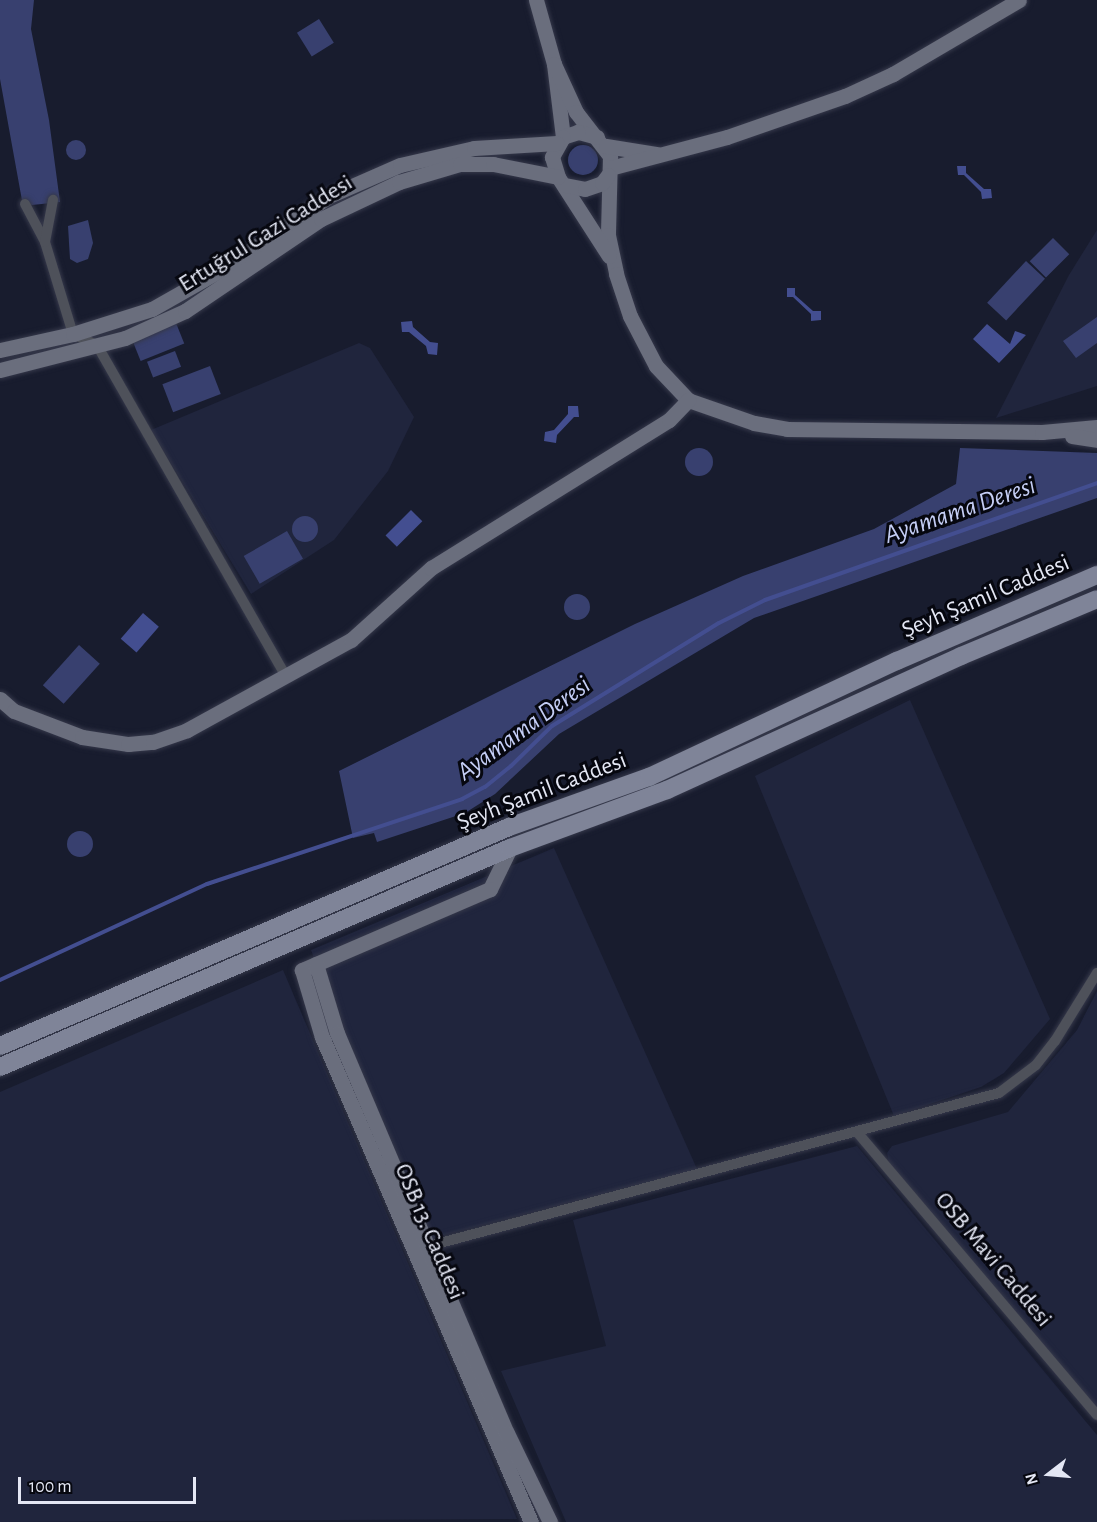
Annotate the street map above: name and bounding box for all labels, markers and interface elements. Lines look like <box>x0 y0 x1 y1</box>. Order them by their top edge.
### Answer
street label: Ertuğrul Gazi Caddesi <box>174 169 358 299</box>
water label: Ayamama Deresi <box>880 471 1040 551</box>
street label: Şeyh Şamil Caddesi <box>898 549 1074 645</box>
water label: Ayamama Deresi <box>451 670 597 788</box>
street label: Şeyh Şamil Caddesi <box>453 746 631 838</box>
street label: OSB 13. Caddesi <box>387 1160 471 1304</box>
street label: OSB Mavi Caddesi <box>928 1187 1058 1333</box>
north arrow <box>1019 1444 1079 1504</box>
scale bar <box>21 1465 200 1503</box>
text: N <box>1022 1471 1041 1487</box>
text: 100 m <box>29 1478 72 1496</box>

